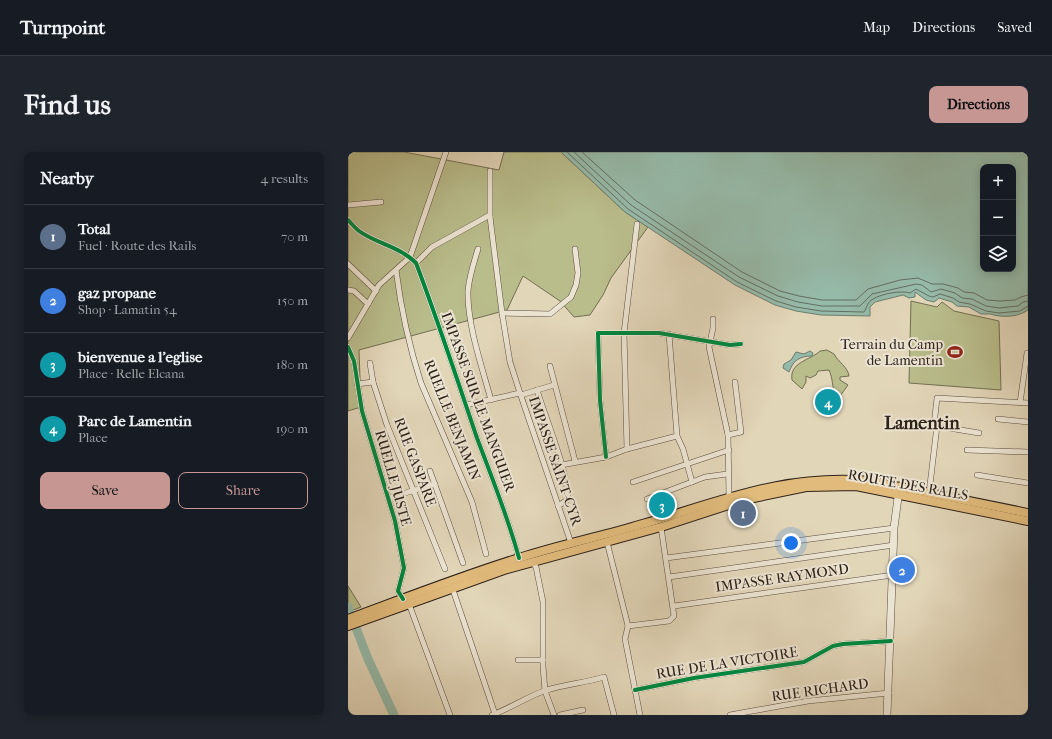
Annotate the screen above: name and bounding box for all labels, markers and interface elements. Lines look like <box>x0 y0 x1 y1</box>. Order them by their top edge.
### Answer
text: Turnpoint <box>20 17 105 39</box>
text: Map <box>863 19 890 36</box>
text: Directions <box>912 19 975 36</box>
text: Saved <box>997 19 1032 36</box>
button: Directions <box>929 86 1028 123</box>
text: Find us <box>24 88 111 121</box>
map controls <box>980 164 1016 272</box>
button: + <box>980 164 1016 200</box>
text: Nearby <box>40 168 94 188</box>
text: 4 results <box>261 171 308 186</box>
button: − <box>980 200 1016 236</box>
text: Total <box>78 220 111 238</box>
text: 1 <box>51 229 55 244</box>
text: 70 m <box>281 229 308 244</box>
button: layers <box>980 236 1016 272</box>
text: Fuel · Route des Rails <box>78 238 196 253</box>
text: gaz propane <box>78 284 156 302</box>
text: 2 <box>50 293 56 308</box>
text: 150 m <box>277 293 308 308</box>
text: Shop · Lamatin 54 <box>78 302 177 317</box>
street label: IMPASSE SUR LE MANGUIER <box>438 310 519 495</box>
place label: Terrain du Camp de Lamentin <box>841 336 943 369</box>
sports icon: Terrain du Camp de Lamentin <box>946 343 964 361</box>
text: bienvenue a l'eglise <box>78 348 202 366</box>
text: 3 <box>50 357 56 372</box>
text: 180 m <box>276 357 308 372</box>
street label: RUELLE BENJAMIN <box>420 357 484 483</box>
text: Place · Relle Elcana <box>78 366 185 381</box>
pin: 4 <box>815 387 841 417</box>
street label: IMPASSE SAINT-CYR <box>525 394 585 529</box>
text: Parc de Lamentin <box>78 412 192 430</box>
district label: Lamentin <box>884 413 960 434</box>
street label: RUE GASPARE <box>390 415 440 509</box>
text: 4 <box>49 421 57 436</box>
text: 190 m <box>276 421 308 436</box>
street label: RUELLE JUSTE <box>371 428 415 528</box>
text: Place <box>78 430 108 445</box>
street label: ROUTE DES RAILS <box>846 466 970 504</box>
button: Save <box>40 472 170 509</box>
button: Share <box>178 472 308 509</box>
pin: 3 <box>649 490 675 520</box>
pin: 1 <box>730 498 756 528</box>
your location <box>781 533 801 553</box>
pin: 2 <box>889 555 915 585</box>
street label: IMPASSE RAYMOND <box>714 560 850 596</box>
street label: RUE DE LA VICTOIRE <box>655 643 800 683</box>
street label: RUE RICHARD <box>770 675 870 705</box>

